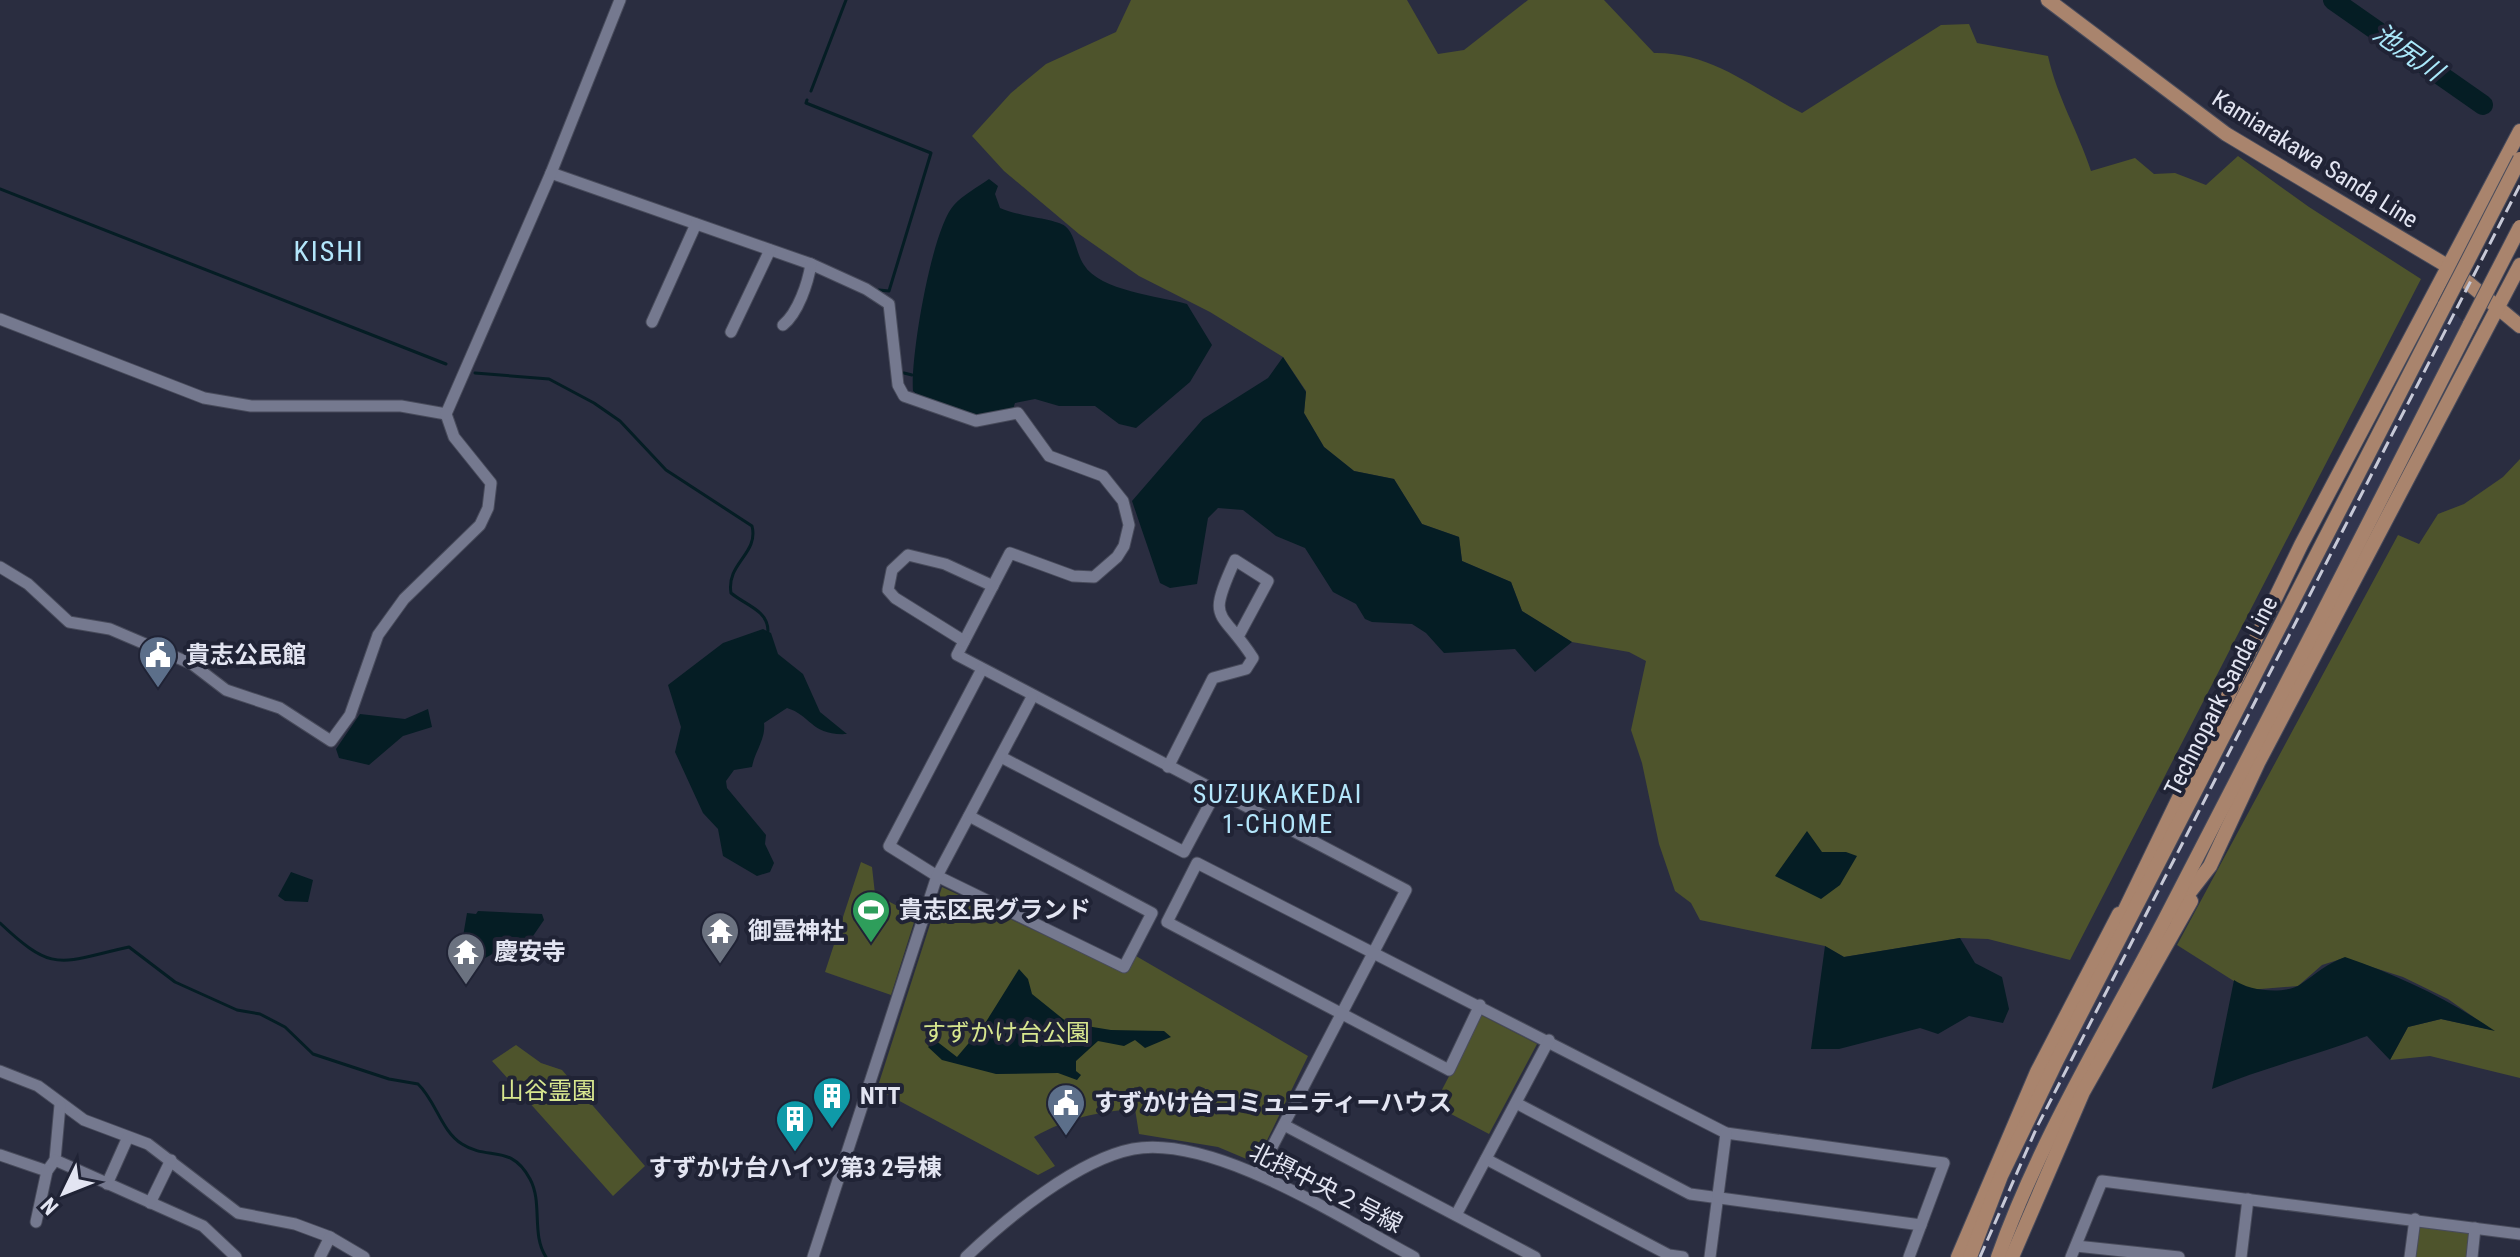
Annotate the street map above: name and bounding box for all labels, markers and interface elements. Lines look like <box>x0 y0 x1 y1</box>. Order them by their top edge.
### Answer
water label: 池尻川 <box>2367 17 2451 88</box>
street label: Kamiarakawa Sanda Line <box>2207 84 2423 234</box>
district label: KISHI <box>293 235 365 268</box>
street label: Technopark Sanda Line <box>2159 592 2283 800</box>
public building icon: 貴志公民館 <box>137 634 179 689</box>
place label: 貴志公民館 <box>186 641 306 669</box>
district label: SUZUKAKEDAI 1-CHOME <box>1193 779 1363 839</box>
sports icon: 貴志区民グランド <box>850 889 892 944</box>
place label: 貴志区民グランド <box>899 896 1091 924</box>
temple icon: 御霊神社 <box>699 910 741 965</box>
place label: 御霊神社 <box>748 917 844 945</box>
temple icon: 慶安寺 <box>445 931 487 986</box>
place label: 慶安寺 <box>494 938 566 966</box>
park label: すずかけ台公園 <box>922 1019 1090 1047</box>
building icon: NTT <box>811 1075 853 1130</box>
park label: 山谷霊園 <box>500 1077 596 1105</box>
place label: NTT <box>860 1082 901 1110</box>
public building icon: すずかけ台コミュニティーハウス <box>1045 1082 1087 1137</box>
place label: すずかけ台コミュニティーハウス <box>1094 1089 1452 1117</box>
building icon: すずかけ台ハイツ第3 2号棟 <box>774 1098 816 1153</box>
street label: 北摂中央２号線 <box>1245 1137 1407 1239</box>
north arrow <box>24 1153 104 1233</box>
place label: すずかけ台ハイツ第3 2号棟 <box>648 1154 942 1182</box>
text: N <box>36 1193 63 1220</box>

